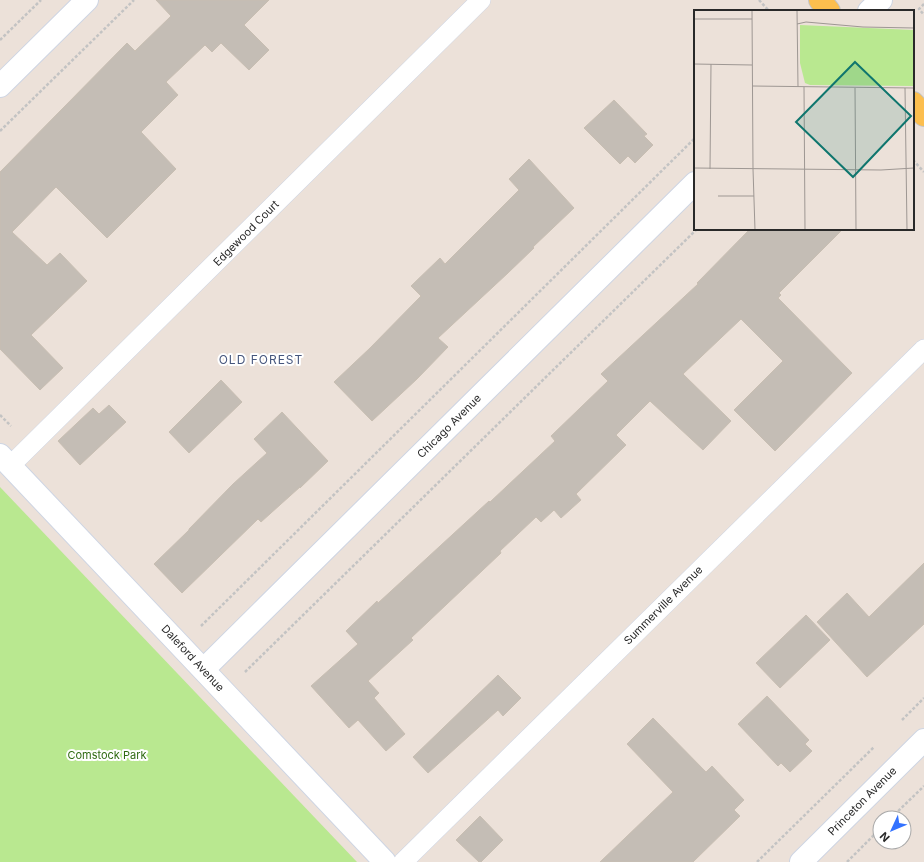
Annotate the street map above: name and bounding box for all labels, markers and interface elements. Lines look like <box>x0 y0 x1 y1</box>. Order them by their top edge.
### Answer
inset map <box>694 10 914 230</box>
street label: Edgewood Court <box>210 197 282 269</box>
district label: OLD FOREST <box>219 352 303 367</box>
street label: Chicago Avenue <box>414 391 484 461</box>
street label: Summerville Avenue <box>621 563 705 647</box>
street label: Daleford Avenue <box>159 622 227 694</box>
park label: Comstock Park <box>67 748 147 762</box>
street label: Princeton Avenue <box>825 764 899 838</box>
north arrow <box>872 810 912 850</box>
text: N <box>877 829 893 845</box>

